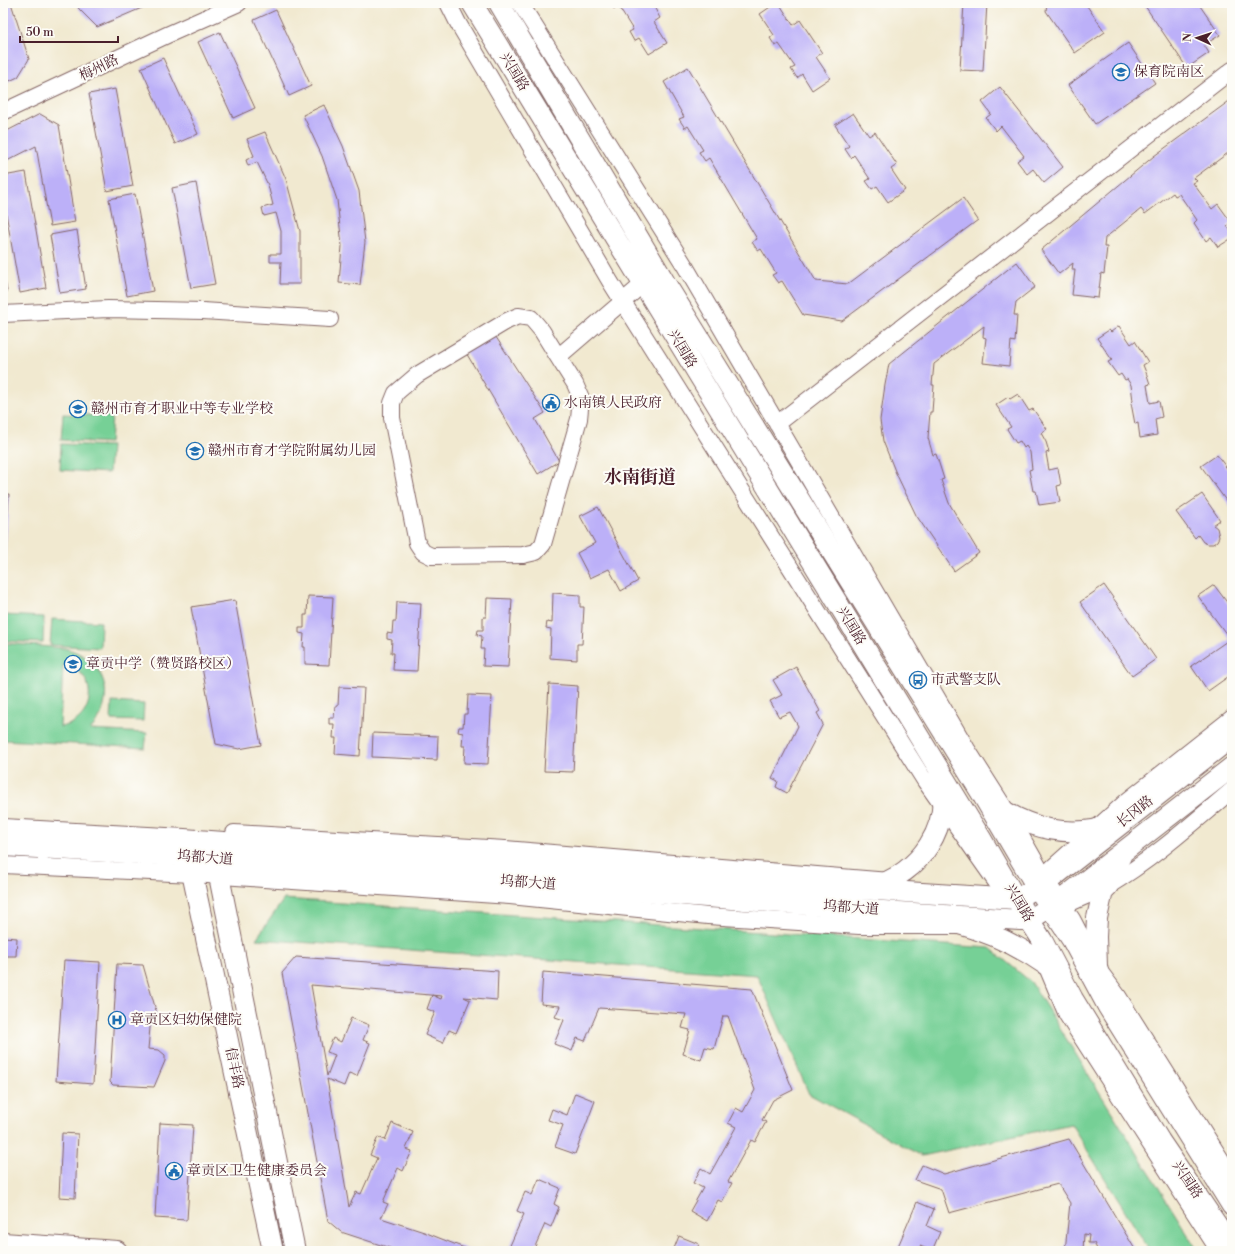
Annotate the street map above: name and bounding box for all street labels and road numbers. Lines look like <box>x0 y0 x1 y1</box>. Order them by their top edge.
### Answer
street label: 兴国路 <box>495 49 533 95</box>
street label: 梅州路 <box>76 51 122 85</box>
street label: 兴国路 <box>663 326 701 372</box>
street label: 兴国路 <box>832 603 870 649</box>
street label: 长冈路 <box>1113 792 1157 832</box>
street label: 坞都大道 <box>176 847 234 869</box>
street label: 坞都大道 <box>499 872 557 894</box>
street label: 兴国路 <box>1000 880 1038 926</box>
street label: 坞都大道 <box>822 897 880 919</box>
street label: 信丰路 <box>221 1046 247 1090</box>
street label: 兴国路 <box>1168 1158 1206 1202</box>

